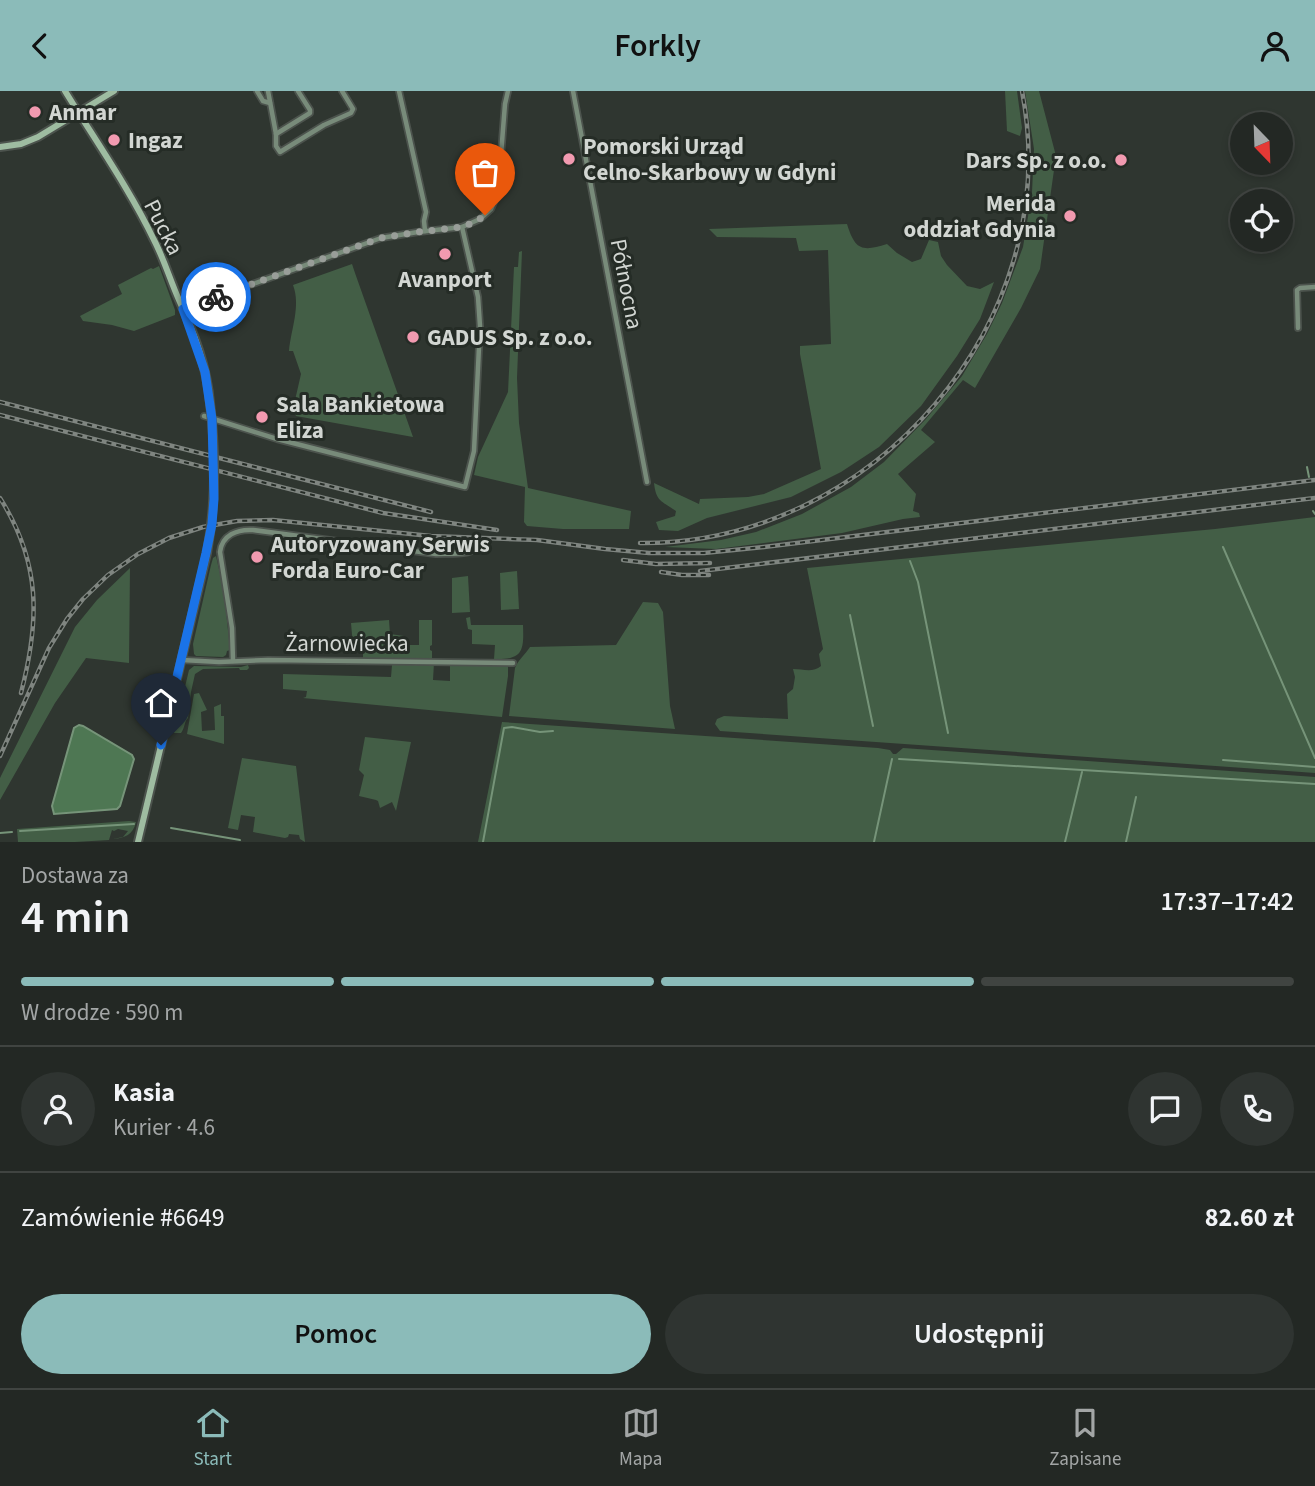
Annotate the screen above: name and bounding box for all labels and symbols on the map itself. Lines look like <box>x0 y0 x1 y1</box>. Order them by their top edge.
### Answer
place label: Anmar <box>48 96 117 129</box>
marker: Anmar <box>27 104 43 120</box>
north arrow <box>1230 112 1293 175</box>
place label: Ingaz <box>128 124 183 157</box>
place label: Pomorski Urząd Celno-Skarbowy w Gdyni <box>583 130 836 189</box>
marker: Ingaz <box>106 132 122 148</box>
pin <box>455 143 515 215</box>
place label: Dars Sp. z o.o. <box>965 144 1107 177</box>
marker: Pomorski Urząd Celno-Skarbowy w Gdyni <box>561 151 577 167</box>
marker: Dars Sp. z o.o. <box>1113 152 1129 168</box>
place label: Merida oddział Gdynia <box>904 187 1056 246</box>
street label: Pucka <box>136 194 192 261</box>
marker: Merida oddział Gdynia <box>1062 208 1078 224</box>
street label: Północna <box>602 236 651 332</box>
marker: Avanport <box>437 246 453 262</box>
courier <box>181 262 251 332</box>
place label: Avanport <box>397 263 492 296</box>
place label: GADUS Sp. z o.o. <box>427 321 593 354</box>
marker: GADUS Sp. z o.o. <box>405 329 421 345</box>
place label: Sala Bankietowa Eliza <box>276 388 445 447</box>
marker: Sala Bankietowa Eliza <box>254 409 270 425</box>
place label: Autoryzowany Serwis Forda Euro-Car <box>270 528 490 587</box>
marker: Autoryzowany Serwis Forda Euro-Car <box>249 549 265 565</box>
street label: Żarnowiecka <box>285 627 409 660</box>
pin <box>131 673 191 745</box>

